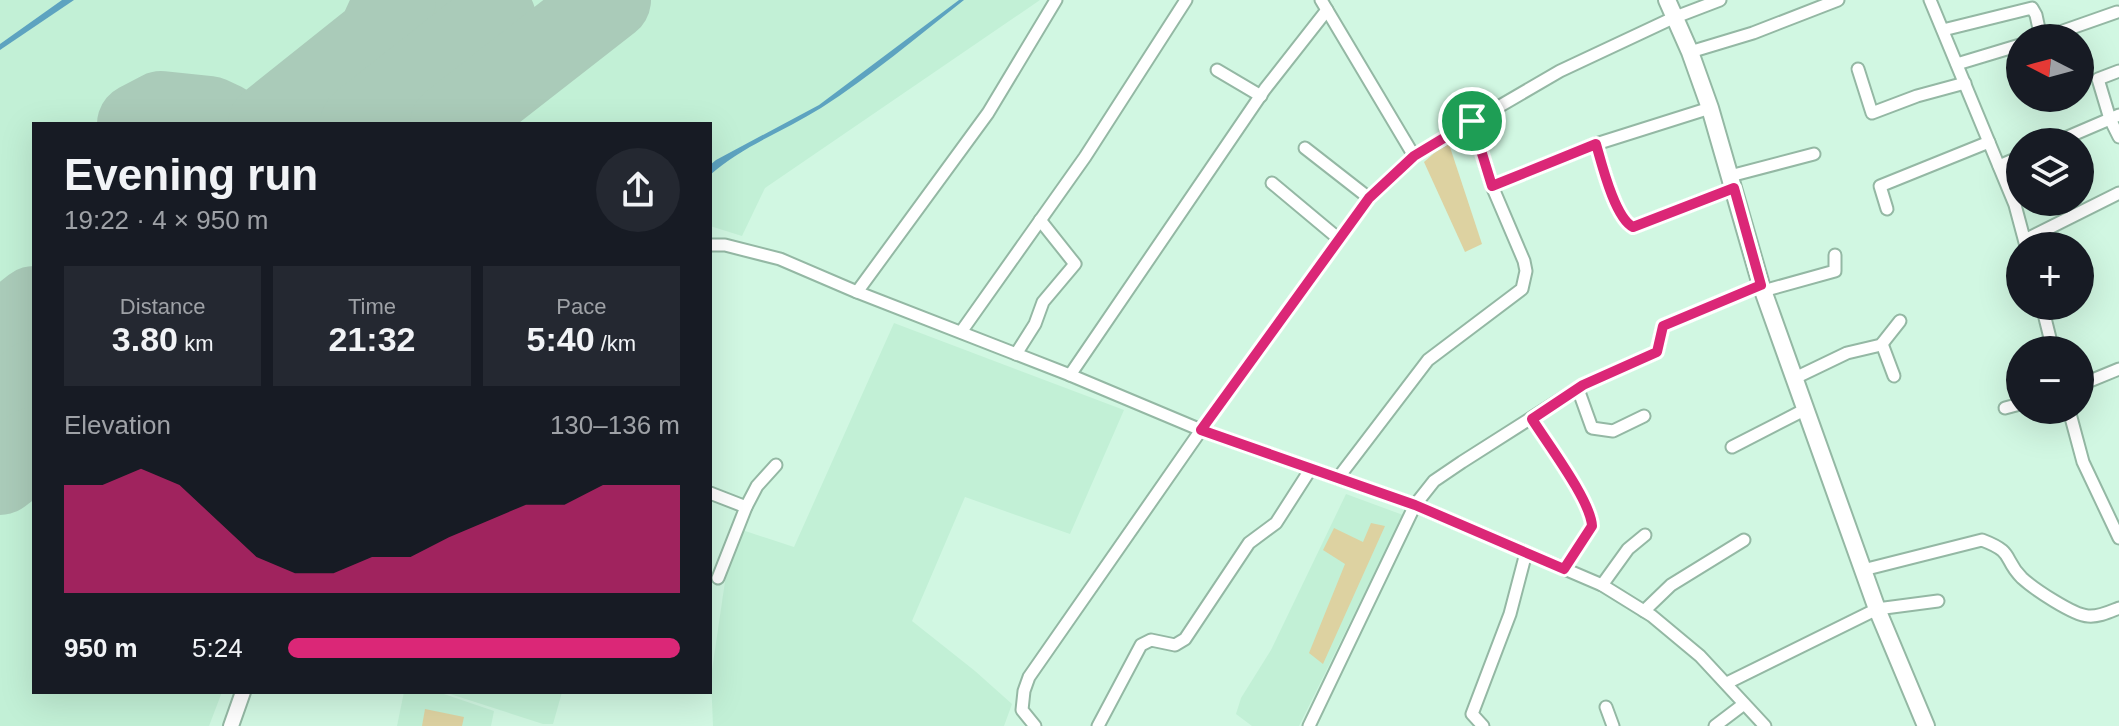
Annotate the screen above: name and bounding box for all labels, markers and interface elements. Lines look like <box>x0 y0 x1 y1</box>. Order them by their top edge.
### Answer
north arrow <box>2006 24 2094 112</box>
map controls <box>2006 24 2094 424</box>
pin <box>1438 87 1506 155</box>
icon: arrive <box>1450 99 1494 143</box>
button: layers <box>2006 128 2094 216</box>
button: share <box>596 148 680 232</box>
text: Evening run <box>64 150 318 199</box>
text: 19:22 · 4 × 950 m <box>64 205 269 235</box>
button: + <box>2006 232 2094 320</box>
text: Distance <box>120 294 205 319</box>
text: Time <box>348 294 396 319</box>
text: Pace <box>556 294 606 319</box>
text: 3.80 <box>112 320 178 358</box>
text: 21:32 <box>329 320 415 358</box>
text: 5:40 <box>527 320 595 358</box>
text: km <box>178 331 213 356</box>
text: /km <box>595 331 636 356</box>
button: − <box>2006 336 2094 424</box>
text: Elevation <box>64 410 171 440</box>
text: 130–136 m <box>550 410 680 440</box>
text: 950 m <box>64 633 138 663</box>
text: 5:24 <box>192 633 243 663</box>

